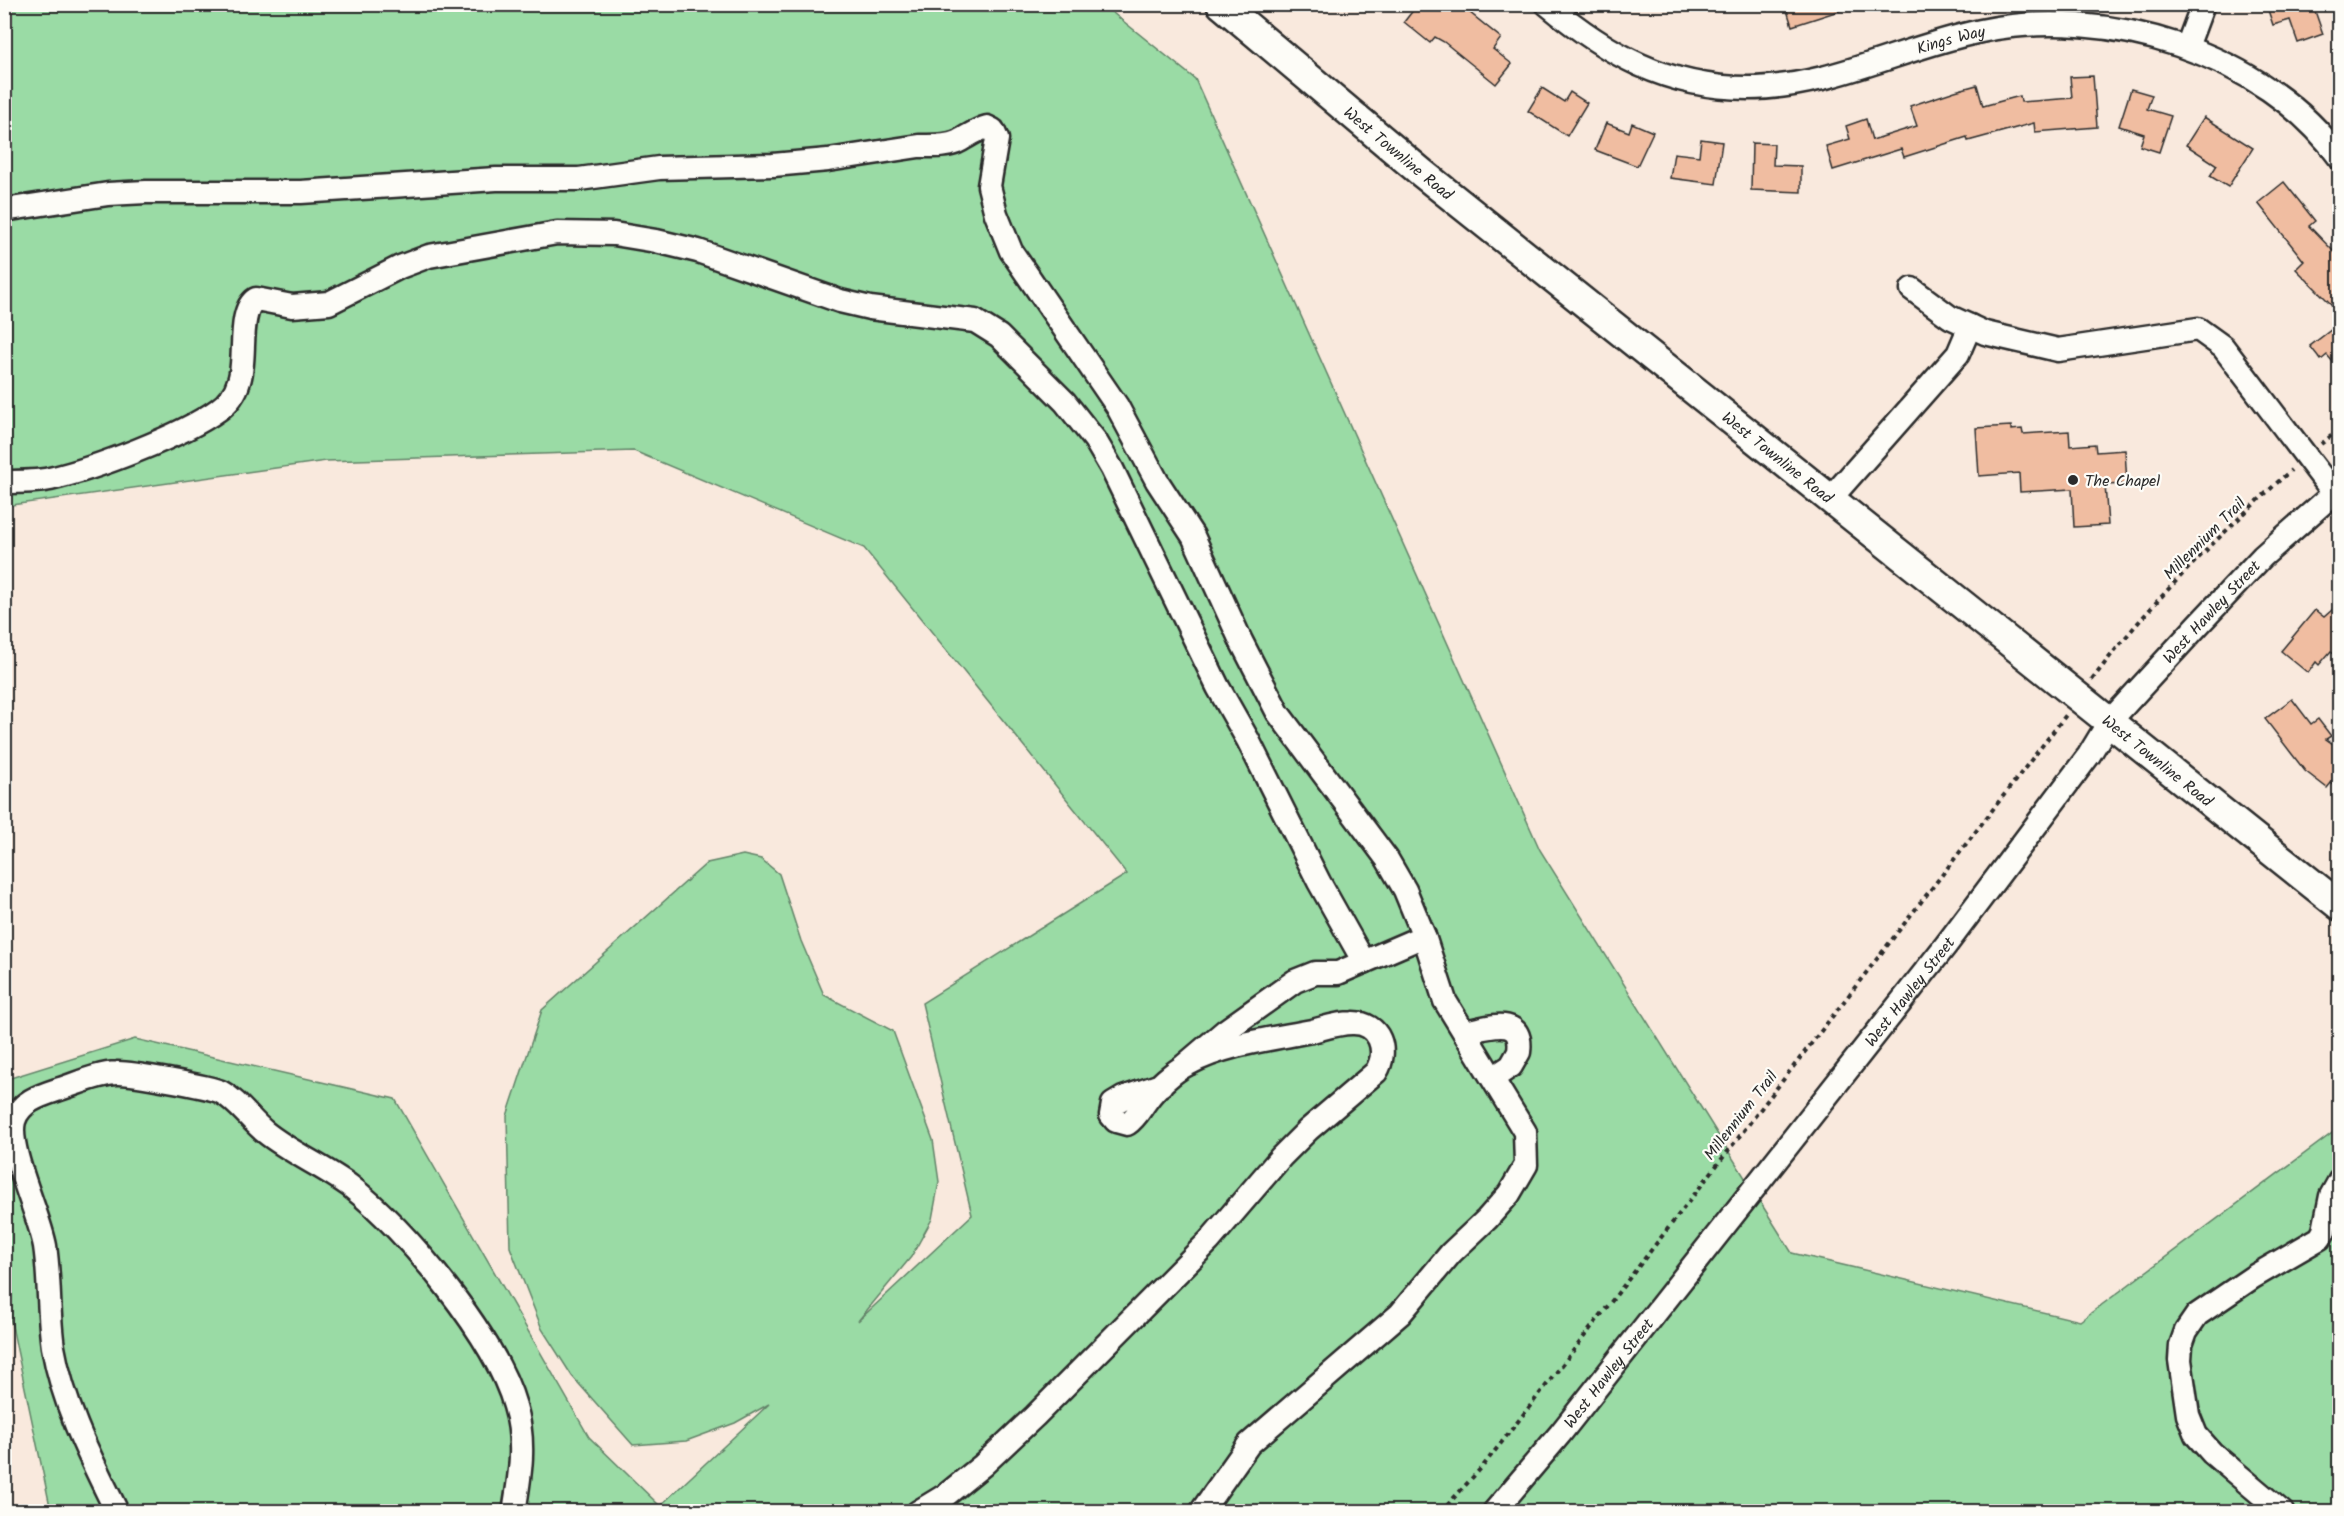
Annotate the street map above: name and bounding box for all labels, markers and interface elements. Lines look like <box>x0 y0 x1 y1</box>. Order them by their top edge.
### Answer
street label: Kings Way <box>1913 19 1988 62</box>
street label: West Townline Road <box>1337 101 1459 208</box>
street label: West Townline Road <box>1716 406 1839 511</box>
place label: The Chapel <box>2085 469 2160 494</box>
marker: The Chapel <box>2066 473 2080 487</box>
street label: Millennium Trail <box>2158 492 2252 586</box>
street label: West Hawley Street <box>2157 554 2268 670</box>
street label: West Townline Road <box>2096 709 2219 814</box>
street label: West Hawley Street <box>1859 932 1962 1053</box>
street label: Millennium Trail <box>1698 1066 1784 1166</box>
street label: West Hawley Street <box>1558 1313 1661 1434</box>

